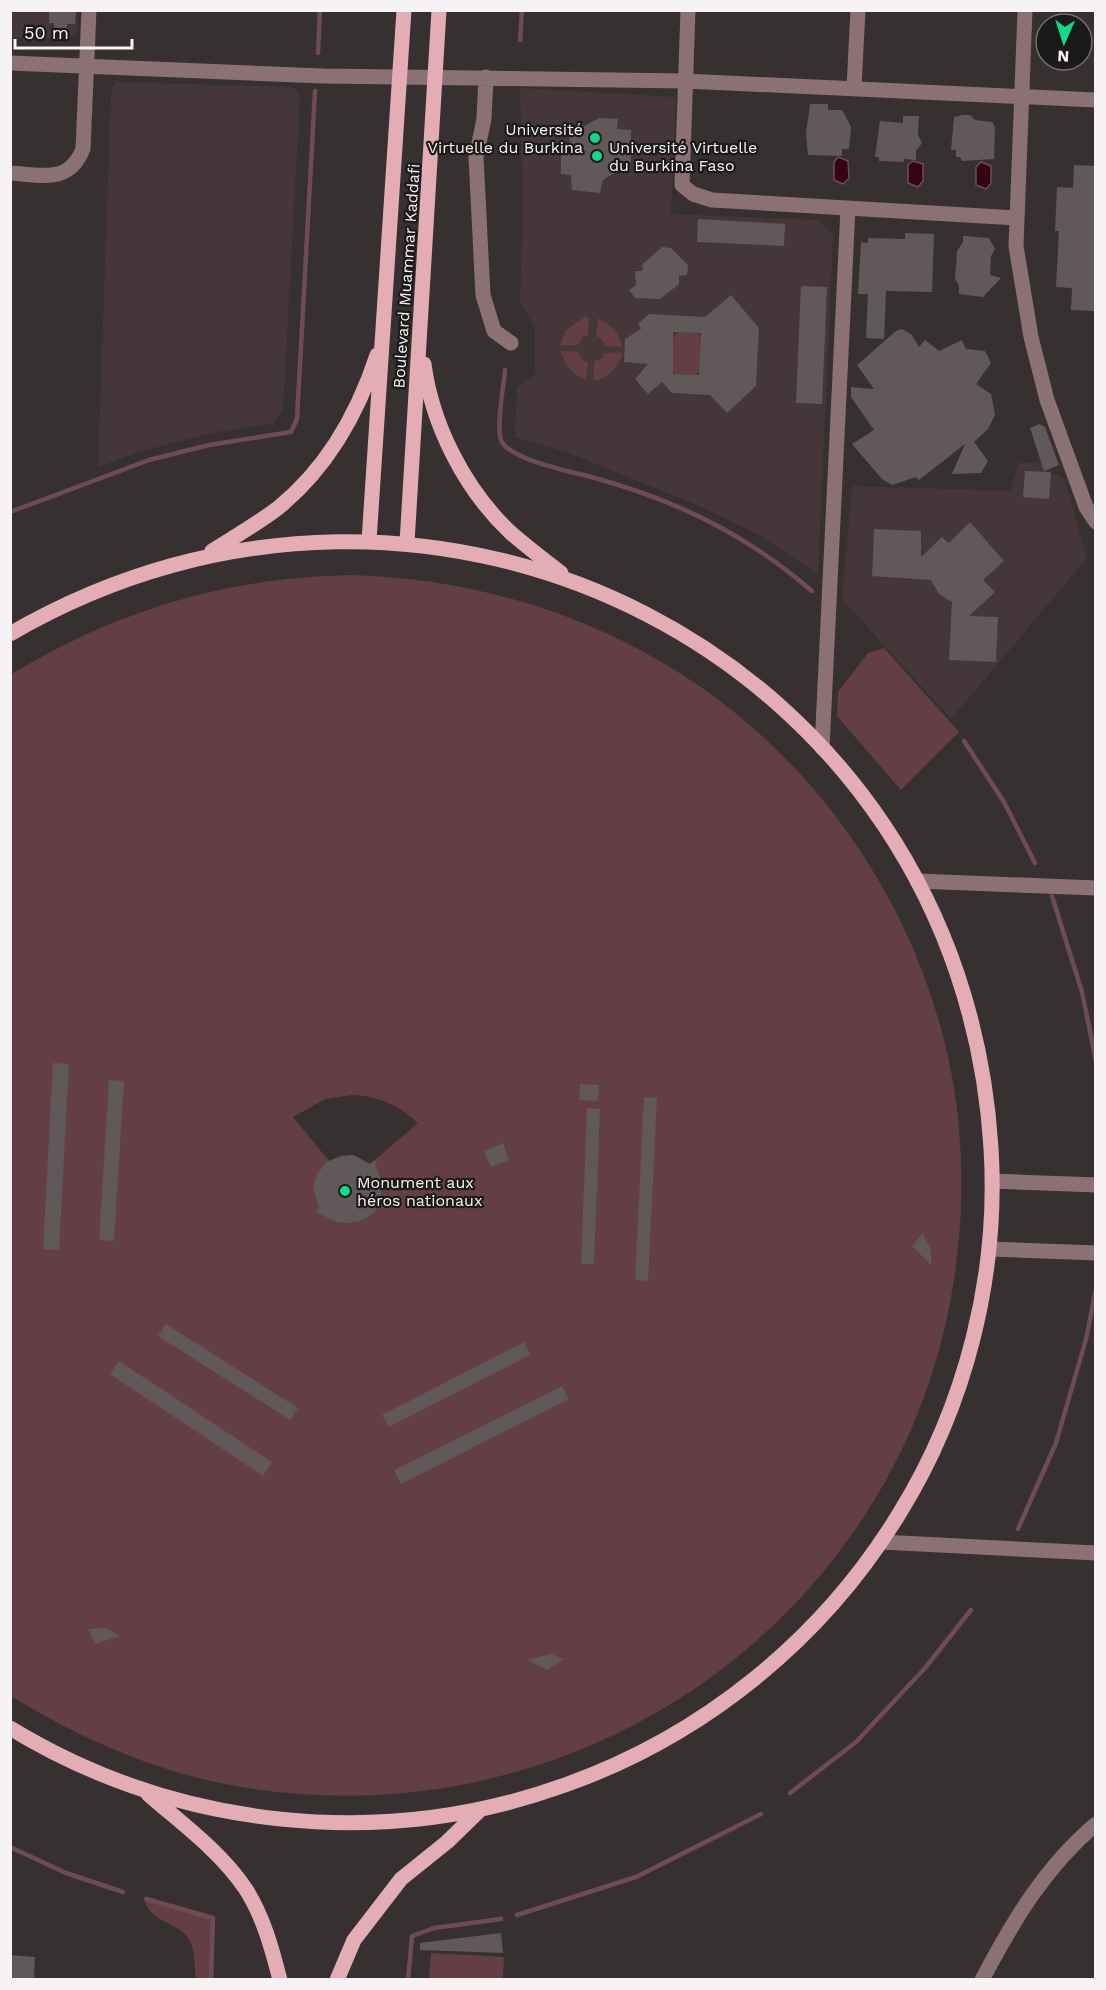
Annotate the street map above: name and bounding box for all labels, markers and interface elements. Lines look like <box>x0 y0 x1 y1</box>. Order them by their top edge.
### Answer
scale bar <box>15 12 132 50</box>
north arrow <box>1034 12 1094 72</box>
text: 50 m <box>24 22 69 43</box>
text: N <box>1057 47 1070 66</box>
place label: Université Virtuelle du Burkina <box>428 120 583 157</box>
marker: Université Virtuelle du Burkina <box>588 131 602 145</box>
place label: Université Virtuelle du Burkina Faso <box>609 138 757 175</box>
marker: Université Virtuelle du Burkina Faso <box>590 149 604 163</box>
street label: Boulevard Muammar Kaddafi <box>389 163 424 389</box>
place label: Monument aux héros nationaux <box>357 1173 482 1210</box>
marker: Monument aux héros nationaux <box>338 1184 352 1198</box>

